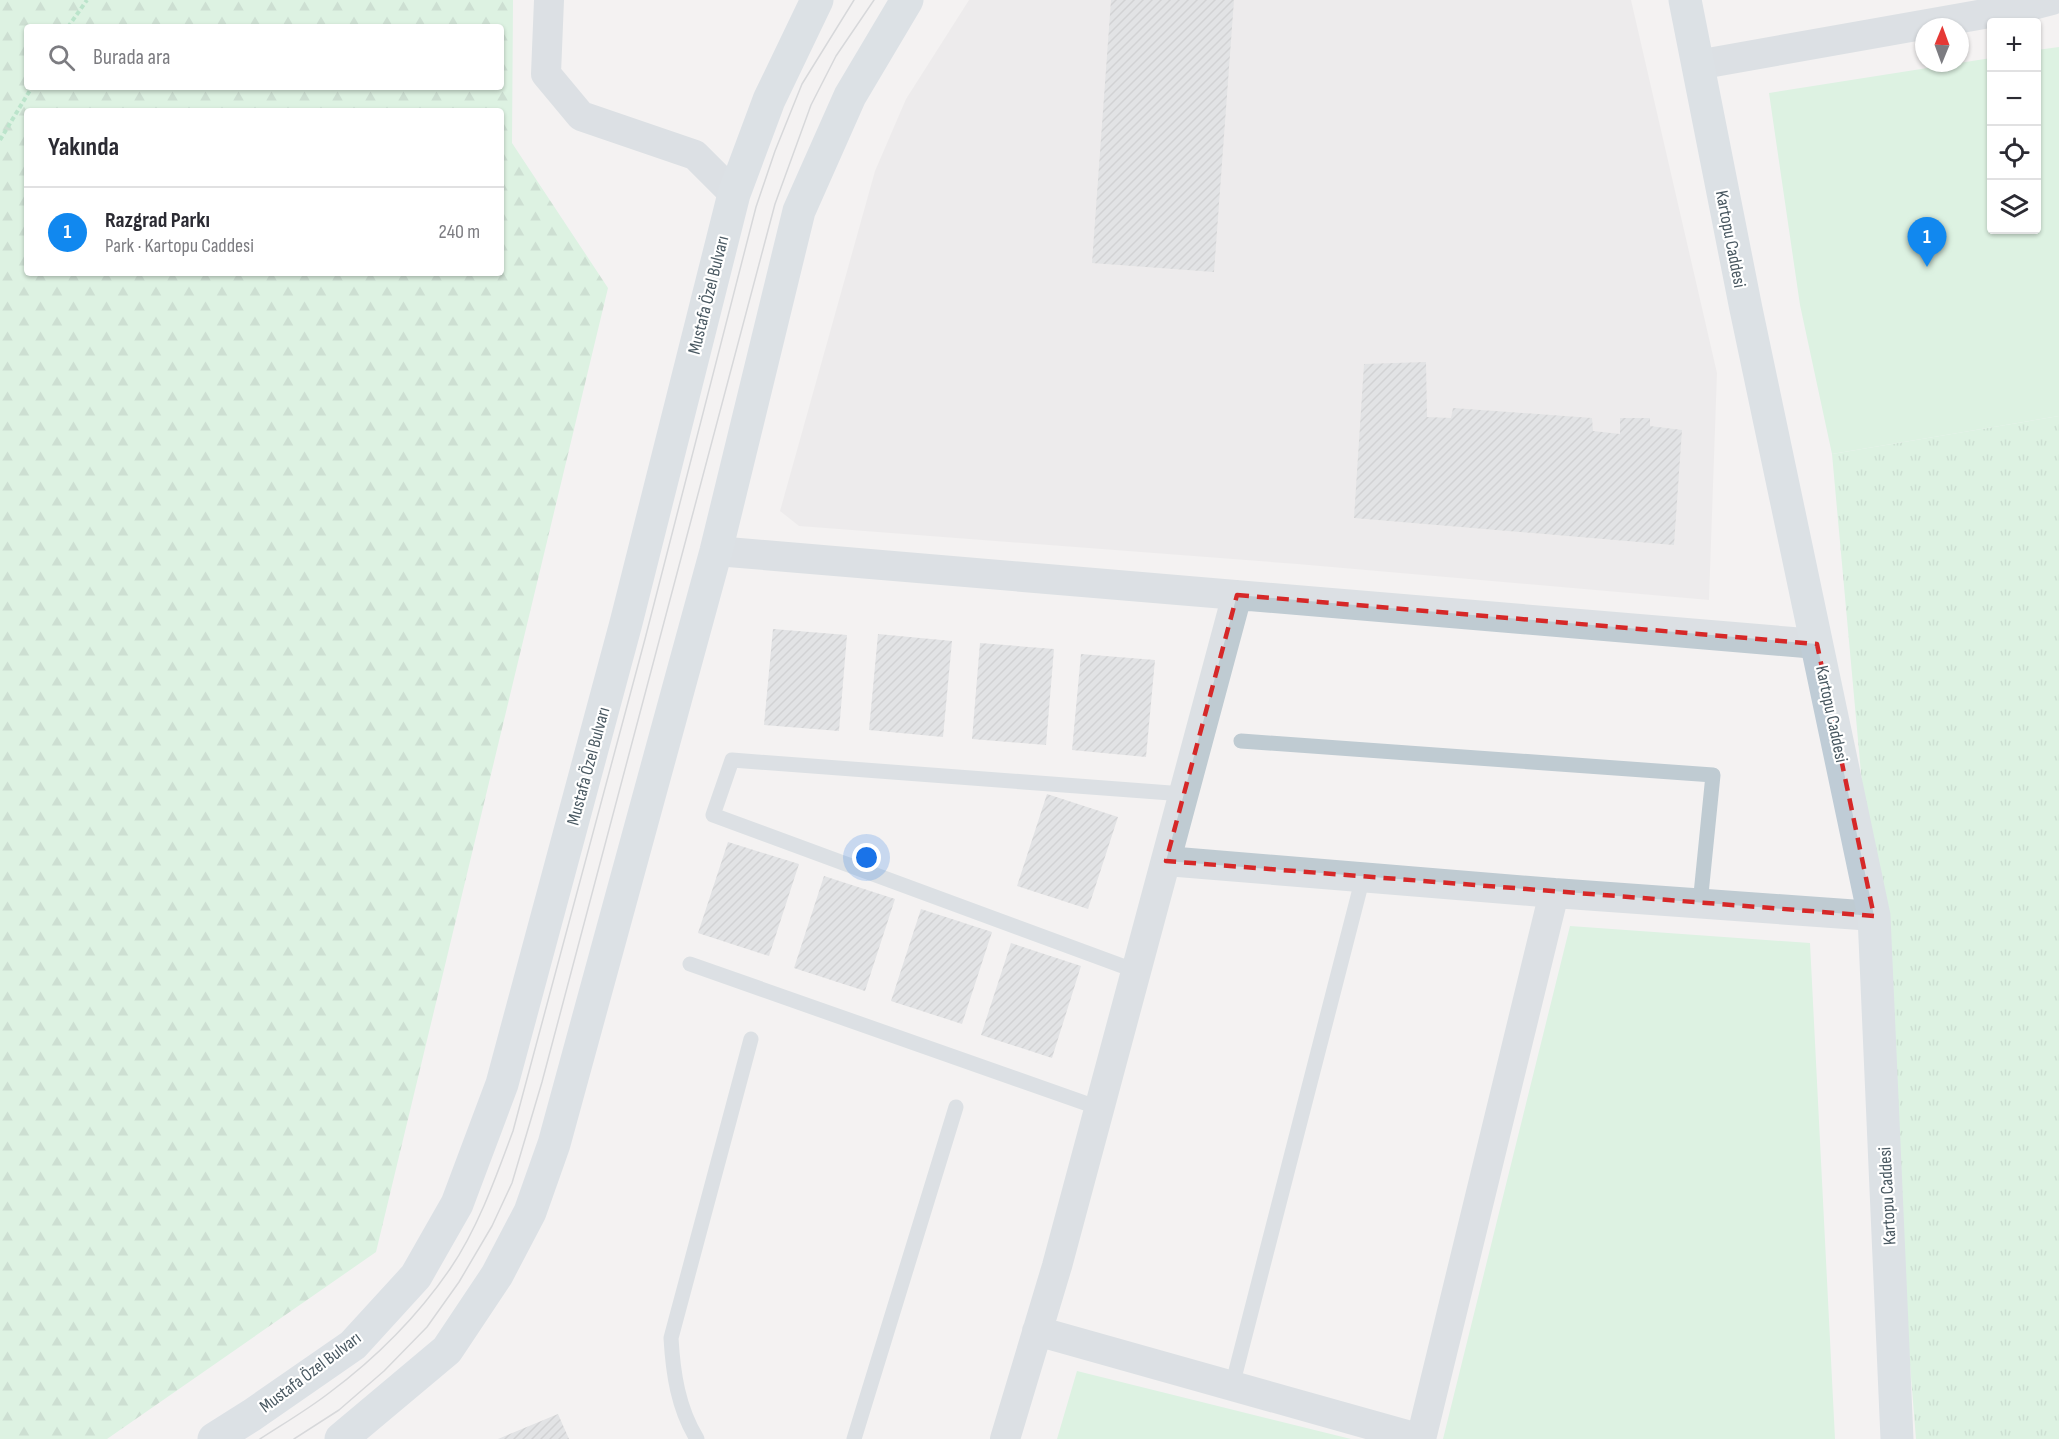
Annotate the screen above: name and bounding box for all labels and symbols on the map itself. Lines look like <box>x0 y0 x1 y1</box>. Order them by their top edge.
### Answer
north arrow <box>1915 18 1969 72</box>
street label: Kartopu Caddesi <box>1711 189 1750 289</box>
pin: 1 <box>1908 218 1946 267</box>
street label: Mustafa Özel Bulvarı <box>684 234 733 357</box>
street label: Kartopu Caddesi <box>1811 664 1852 764</box>
street label: Mustafa Özel Bulvarı <box>563 705 614 827</box>
your location <box>852 843 881 872</box>
street label: Kartopu Caddesi <box>1874 1146 1901 1246</box>
street label: Mustafa Özel Bulvarı <box>256 1327 365 1417</box>

